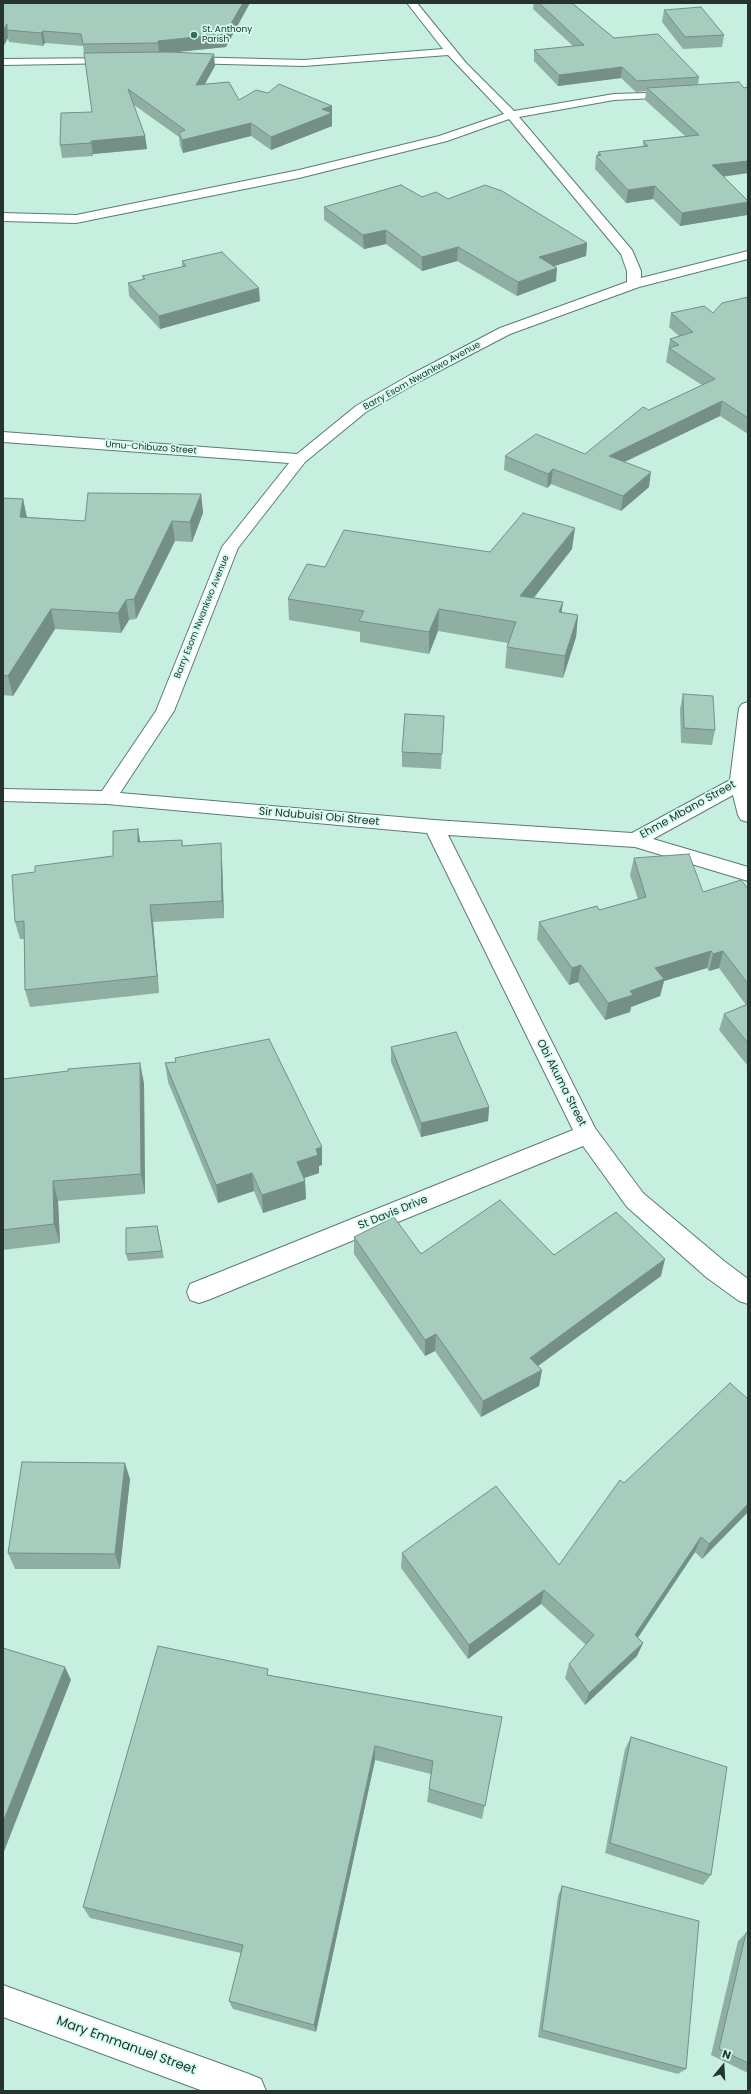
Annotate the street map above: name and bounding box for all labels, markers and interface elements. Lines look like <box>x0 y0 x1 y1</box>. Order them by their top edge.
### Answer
place label: St. Anthony Parish <box>202 25 252 46</box>
marker: St. Anthony Parish <box>189 30 199 40</box>
street label: Barry Esom Nwankwo Avenue <box>362 339 482 413</box>
street label: Umu-Chibuzo Street <box>105 439 197 457</box>
street label: Barry Esom Nwankwo Avenue <box>172 554 232 680</box>
street label: Ehme Mbano Street <box>638 778 738 842</box>
street label: Sir Ndubuisi Obi Street <box>258 805 380 829</box>
street label: Obi Akuma Street <box>533 1037 589 1129</box>
street label: St Davis Drive <box>356 1193 430 1233</box>
street label: Mary Emmanuel Street <box>54 2013 198 2079</box>
north arrow <box>703 2046 743 2086</box>
text: N <box>720 2046 733 2063</box>

